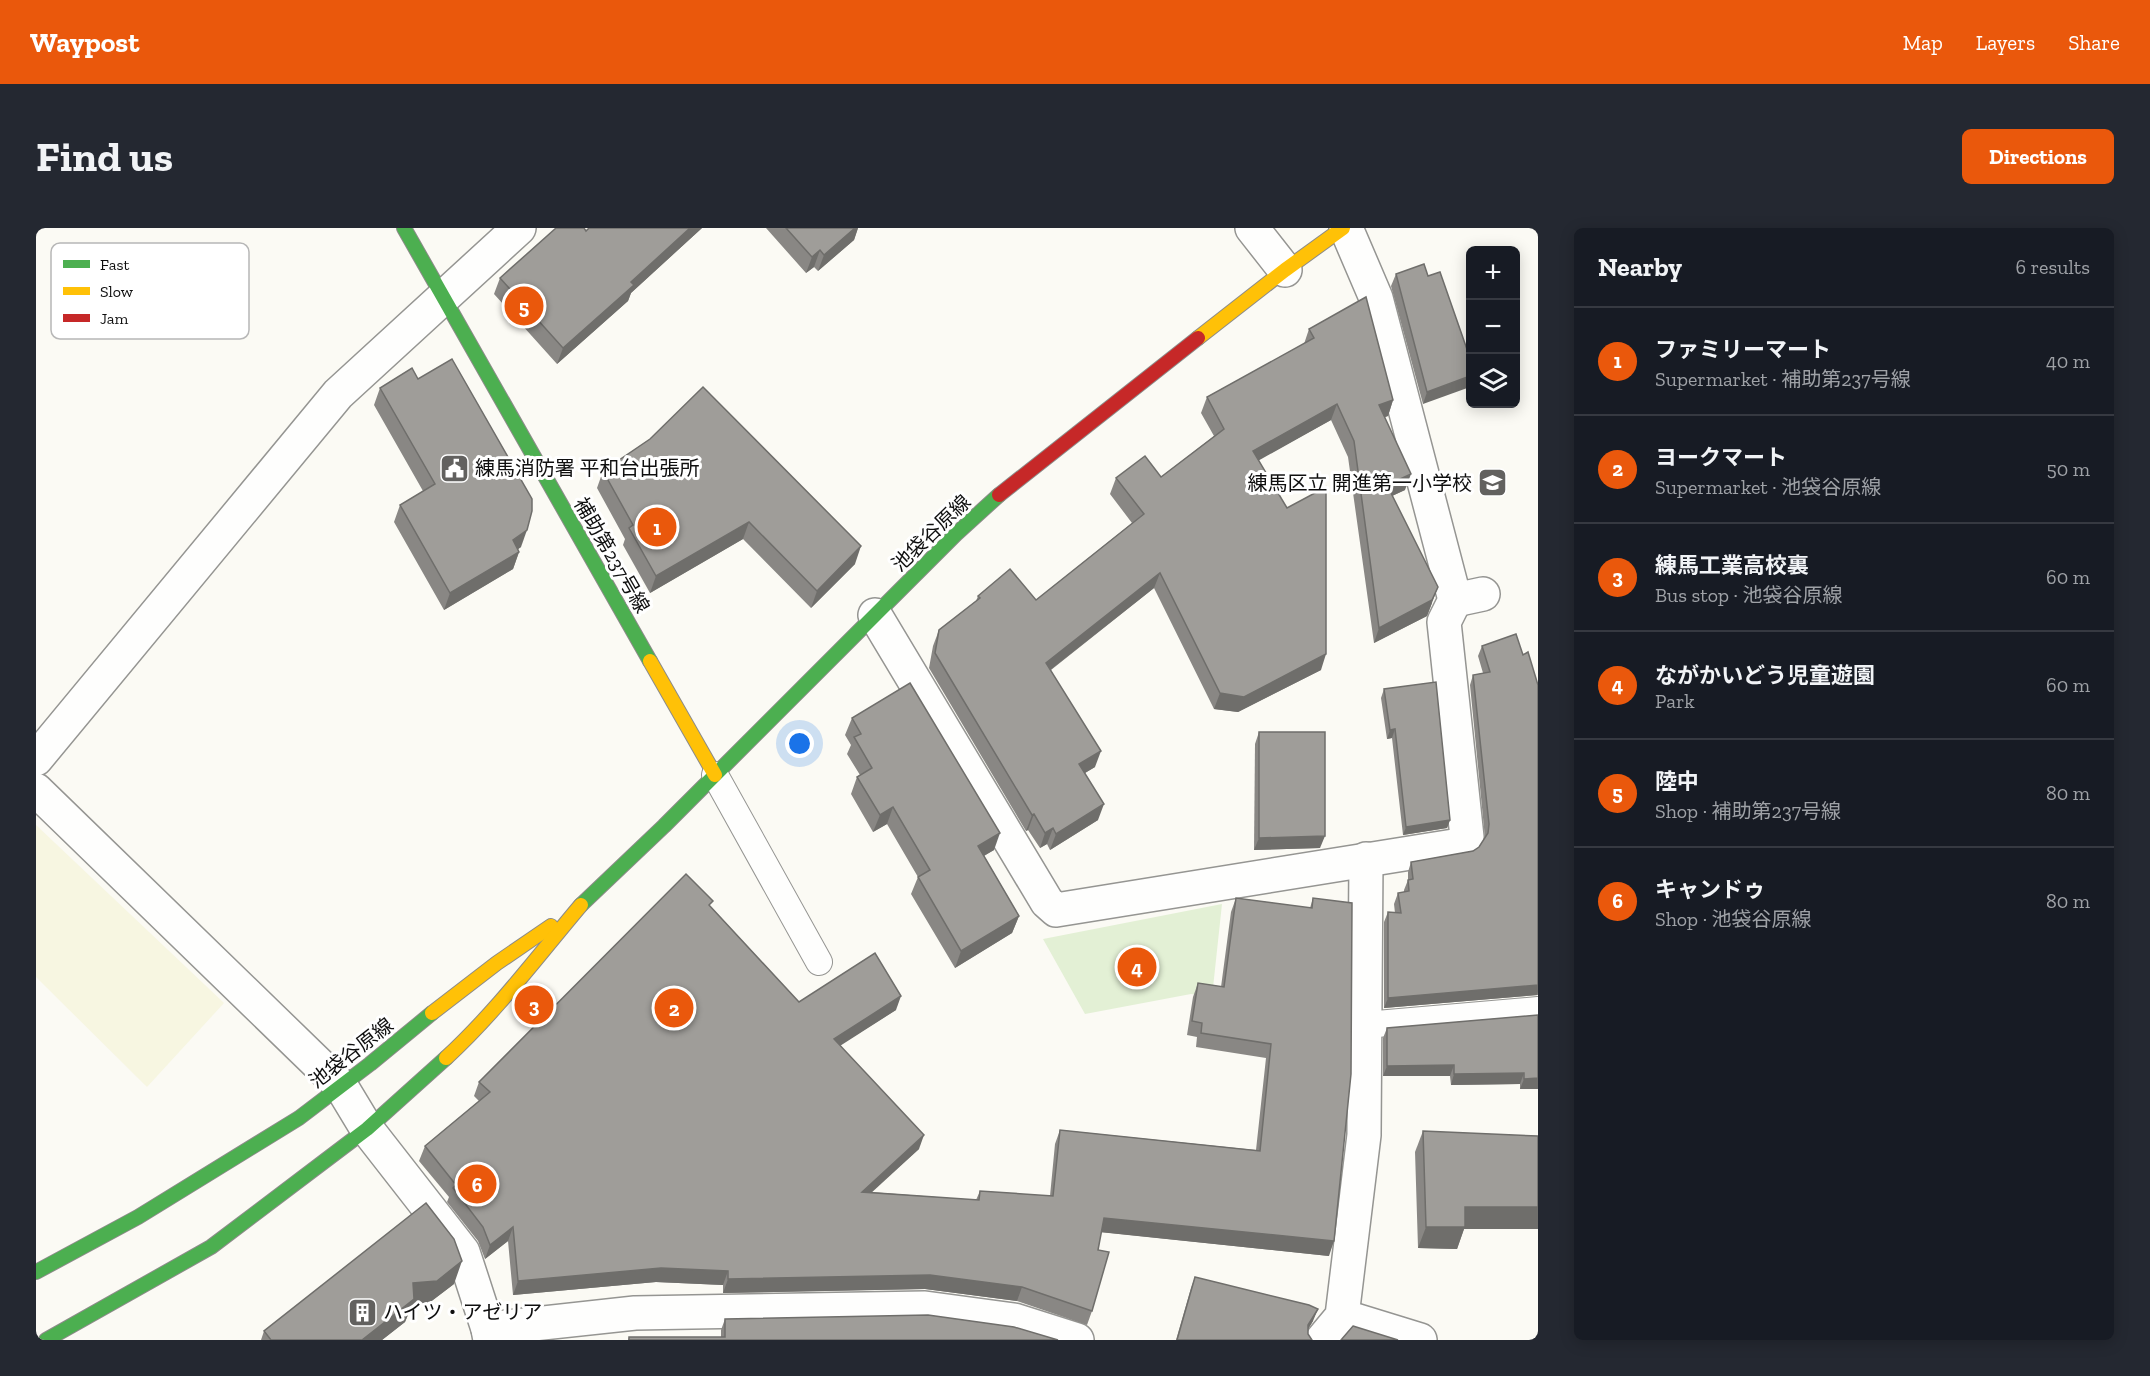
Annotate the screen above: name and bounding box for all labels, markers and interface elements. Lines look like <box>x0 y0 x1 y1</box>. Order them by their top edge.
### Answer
text: Waypost <box>30 26 139 59</box>
text: Map <box>1903 30 1943 55</box>
text: Layers <box>1976 30 2035 55</box>
text: Share <box>2068 30 2120 55</box>
button: Directions <box>1962 129 2114 184</box>
text: Find us <box>36 131 173 182</box>
legend <box>51 243 249 339</box>
map controls <box>1466 246 1520 408</box>
button: + <box>1466 246 1520 300</box>
text: Nearby <box>1598 251 1682 283</box>
text: Fast <box>100 255 129 274</box>
text: 6 results <box>2016 255 2090 279</box>
text: Slow <box>100 282 134 301</box>
pin: 5 <box>504 284 544 328</box>
button: − <box>1466 300 1520 354</box>
text: Jam <box>100 309 129 328</box>
text: ファミリーマート <box>1655 336 1831 363</box>
text: 1 <box>1613 349 1622 373</box>
text: 40 m <box>2046 349 2090 373</box>
button: layers <box>1466 354 1520 408</box>
text: Supermarket · 補助第237号線 <box>1655 367 1911 391</box>
text: ヨークマート <box>1655 444 1787 471</box>
public building icon: 練馬消防署 平和台出張所 <box>438 452 470 484</box>
place label: 練馬消防署 平和台出張所 <box>475 456 700 480</box>
text: 2 <box>1612 457 1623 481</box>
text: 50 m <box>2046 457 2090 481</box>
school or university icon: 練馬区立 開進第一小学校 <box>1477 467 1509 499</box>
place label: 練馬区立 開進第一小学校 <box>1247 471 1472 495</box>
text: Supermarket · 池袋谷原線 <box>1655 475 1881 499</box>
street label: 池袋谷原線 <box>887 490 975 576</box>
street label: 補助第237号線 <box>569 493 655 617</box>
pin: 1 <box>638 504 676 550</box>
text: 練馬工業高校裏 <box>1655 552 1809 579</box>
text: 3 <box>1612 565 1623 589</box>
text: 60 m <box>2046 565 2090 589</box>
text: Bus stop · 池袋谷原線 <box>1655 583 1843 607</box>
text: ながかいどう児童遊園 <box>1655 662 1875 689</box>
text: 4 <box>1612 673 1623 697</box>
text: 60 m <box>2046 673 2090 697</box>
text: Park <box>1655 689 1695 713</box>
your location <box>785 729 814 758</box>
text: 陸中 <box>1655 768 1699 795</box>
text: 5 <box>1612 781 1623 805</box>
text: 80 m <box>2046 781 2090 805</box>
text: Shop · 補助第237号線 <box>1655 799 1841 823</box>
text: キャンドゥ <box>1655 876 1765 903</box>
text: 6 <box>1612 889 1623 913</box>
text: 80 m <box>2046 889 2090 913</box>
text: Shop · 池袋谷原線 <box>1655 907 1812 931</box>
pin: 4 <box>1118 944 1156 990</box>
pin: 3 <box>514 982 554 1028</box>
pin: 2 <box>654 986 694 1030</box>
street label: 池袋谷原線 <box>304 1013 398 1093</box>
pin: 6 <box>458 1162 496 1206</box>
building icon: ハイツ・アゼリア <box>346 1296 378 1328</box>
place label: ハイツ・アゼリア <box>383 1300 542 1324</box>

